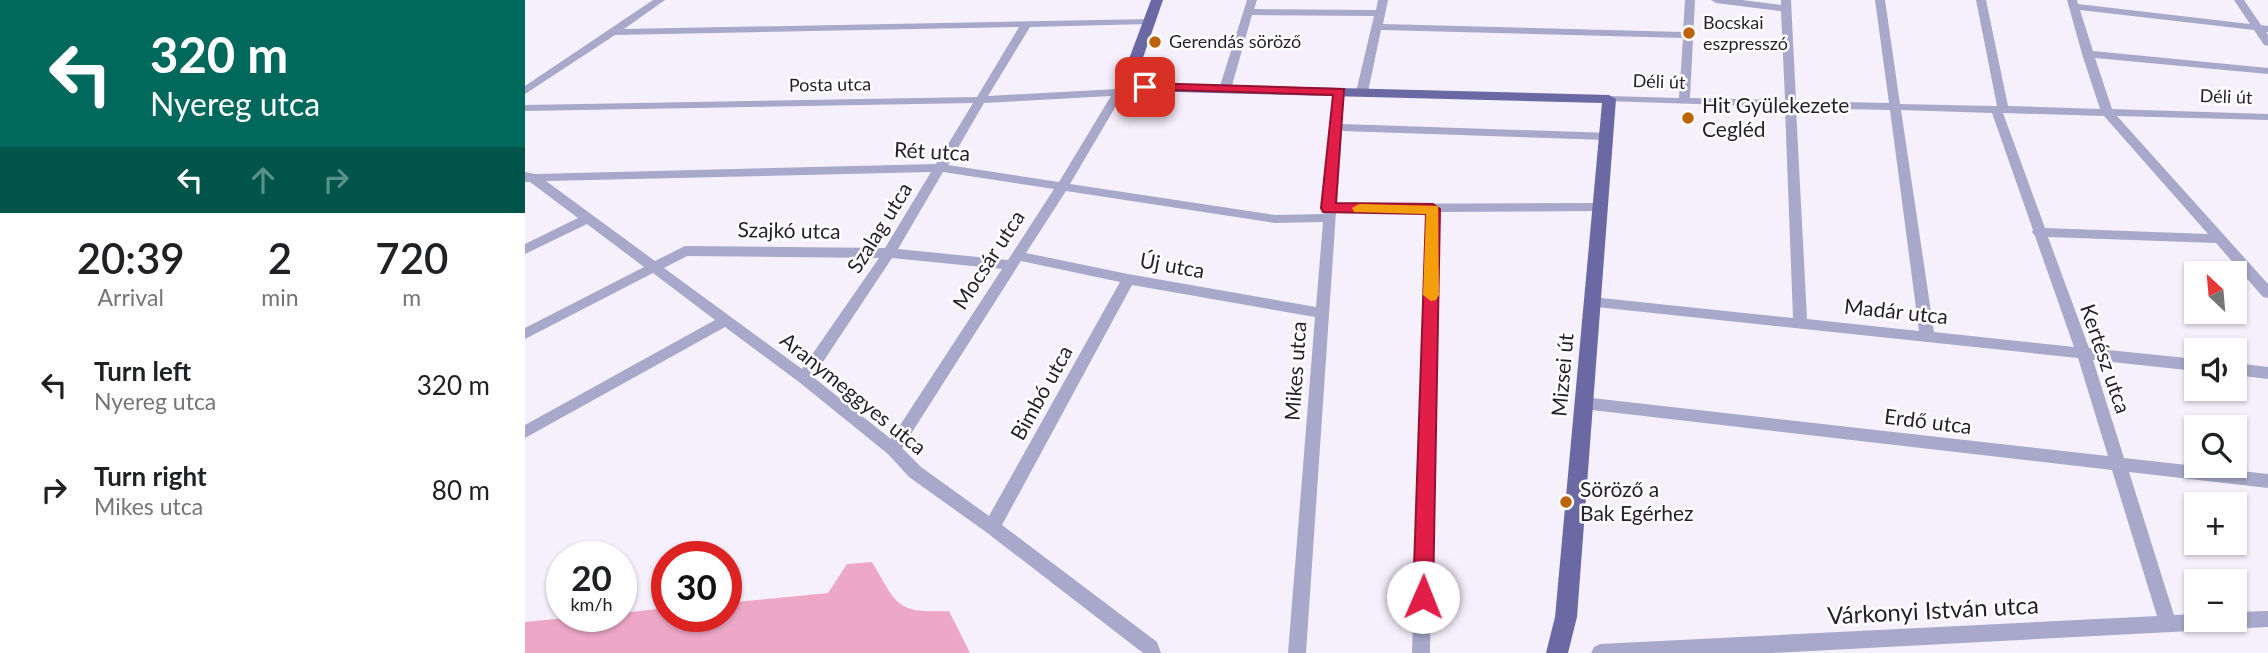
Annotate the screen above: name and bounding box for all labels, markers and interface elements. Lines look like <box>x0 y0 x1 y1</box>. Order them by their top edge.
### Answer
place label: Bocskai eszpresszó <box>1703 11 1788 54</box>
text: 320 m <box>150 25 288 83</box>
marker: Bocskai eszpresszó <box>1681 25 1697 41</box>
icon: left <box>35 28 126 119</box>
place label: Gerendás söröző <box>1169 30 1301 52</box>
marker: Gerendás söröző <box>1147 34 1163 50</box>
pin <box>1115 57 1175 117</box>
icon: arrive <box>1126 68 1164 106</box>
street label: Déli út <box>1632 69 1686 93</box>
street label: Posta utca <box>789 72 871 96</box>
text: Nyereg utca <box>150 84 320 123</box>
street label: Déli út <box>2199 84 2253 108</box>
place label: Hit Gyülekezete Cegléd <box>1702 92 1849 141</box>
marker: Hit Gyülekezete Cegléd <box>1680 110 1696 126</box>
street label: Rét utca <box>893 136 971 165</box>
icon: left <box>171 161 209 199</box>
icon: ahead <box>244 161 282 199</box>
icon: right <box>317 161 355 199</box>
street label: Szalag utca <box>841 177 916 277</box>
street label: Mocsár utca <box>947 205 1029 313</box>
street label: Szajkó utca <box>737 216 841 243</box>
text: 20:39 <box>77 233 185 283</box>
text: 2 <box>268 233 292 283</box>
text: 720 <box>375 233 448 283</box>
street label: Új utca <box>1138 247 1207 283</box>
north arrow <box>2184 261 2247 324</box>
map controls <box>2184 261 2247 632</box>
text: Arrival <box>98 283 164 311</box>
text: min <box>261 283 299 311</box>
text: m <box>402 283 421 311</box>
street label: Madár utca <box>1843 293 1949 328</box>
street label: Kertész utca <box>2076 301 2137 416</box>
street label: Mikes utca <box>1279 320 1310 421</box>
street label: Aranymeggyes utca <box>776 326 932 459</box>
street label: Mizsei út <box>1545 332 1578 418</box>
button: sound <box>2184 338 2247 401</box>
street label: Bimbó utca <box>1004 341 1077 444</box>
text: Turn left <box>94 355 191 387</box>
icon: left <box>35 366 73 404</box>
text: 320 m <box>417 369 490 401</box>
text: Nyereg utca <box>94 387 216 415</box>
street label: Erdő utca <box>1883 403 1973 438</box>
button: search <box>2184 415 2247 478</box>
text: Turn right <box>94 460 207 492</box>
icon: right <box>35 471 73 509</box>
text: 80 m <box>432 474 490 506</box>
place label: Söröző a Bak Egérhez <box>1580 476 1694 525</box>
text: Mikes utca <box>94 492 203 520</box>
button: + <box>2184 492 2247 555</box>
marker: Söröző a Bak Egérhez <box>1558 494 1574 510</box>
speed limit sign: 30 <box>651 541 742 632</box>
text: 20 <box>571 556 612 598</box>
position arrow <box>1386 560 1460 634</box>
button: − <box>2184 569 2247 632</box>
street label: Várkonyi István utca <box>1826 589 2039 630</box>
text: km/h <box>570 593 613 615</box>

